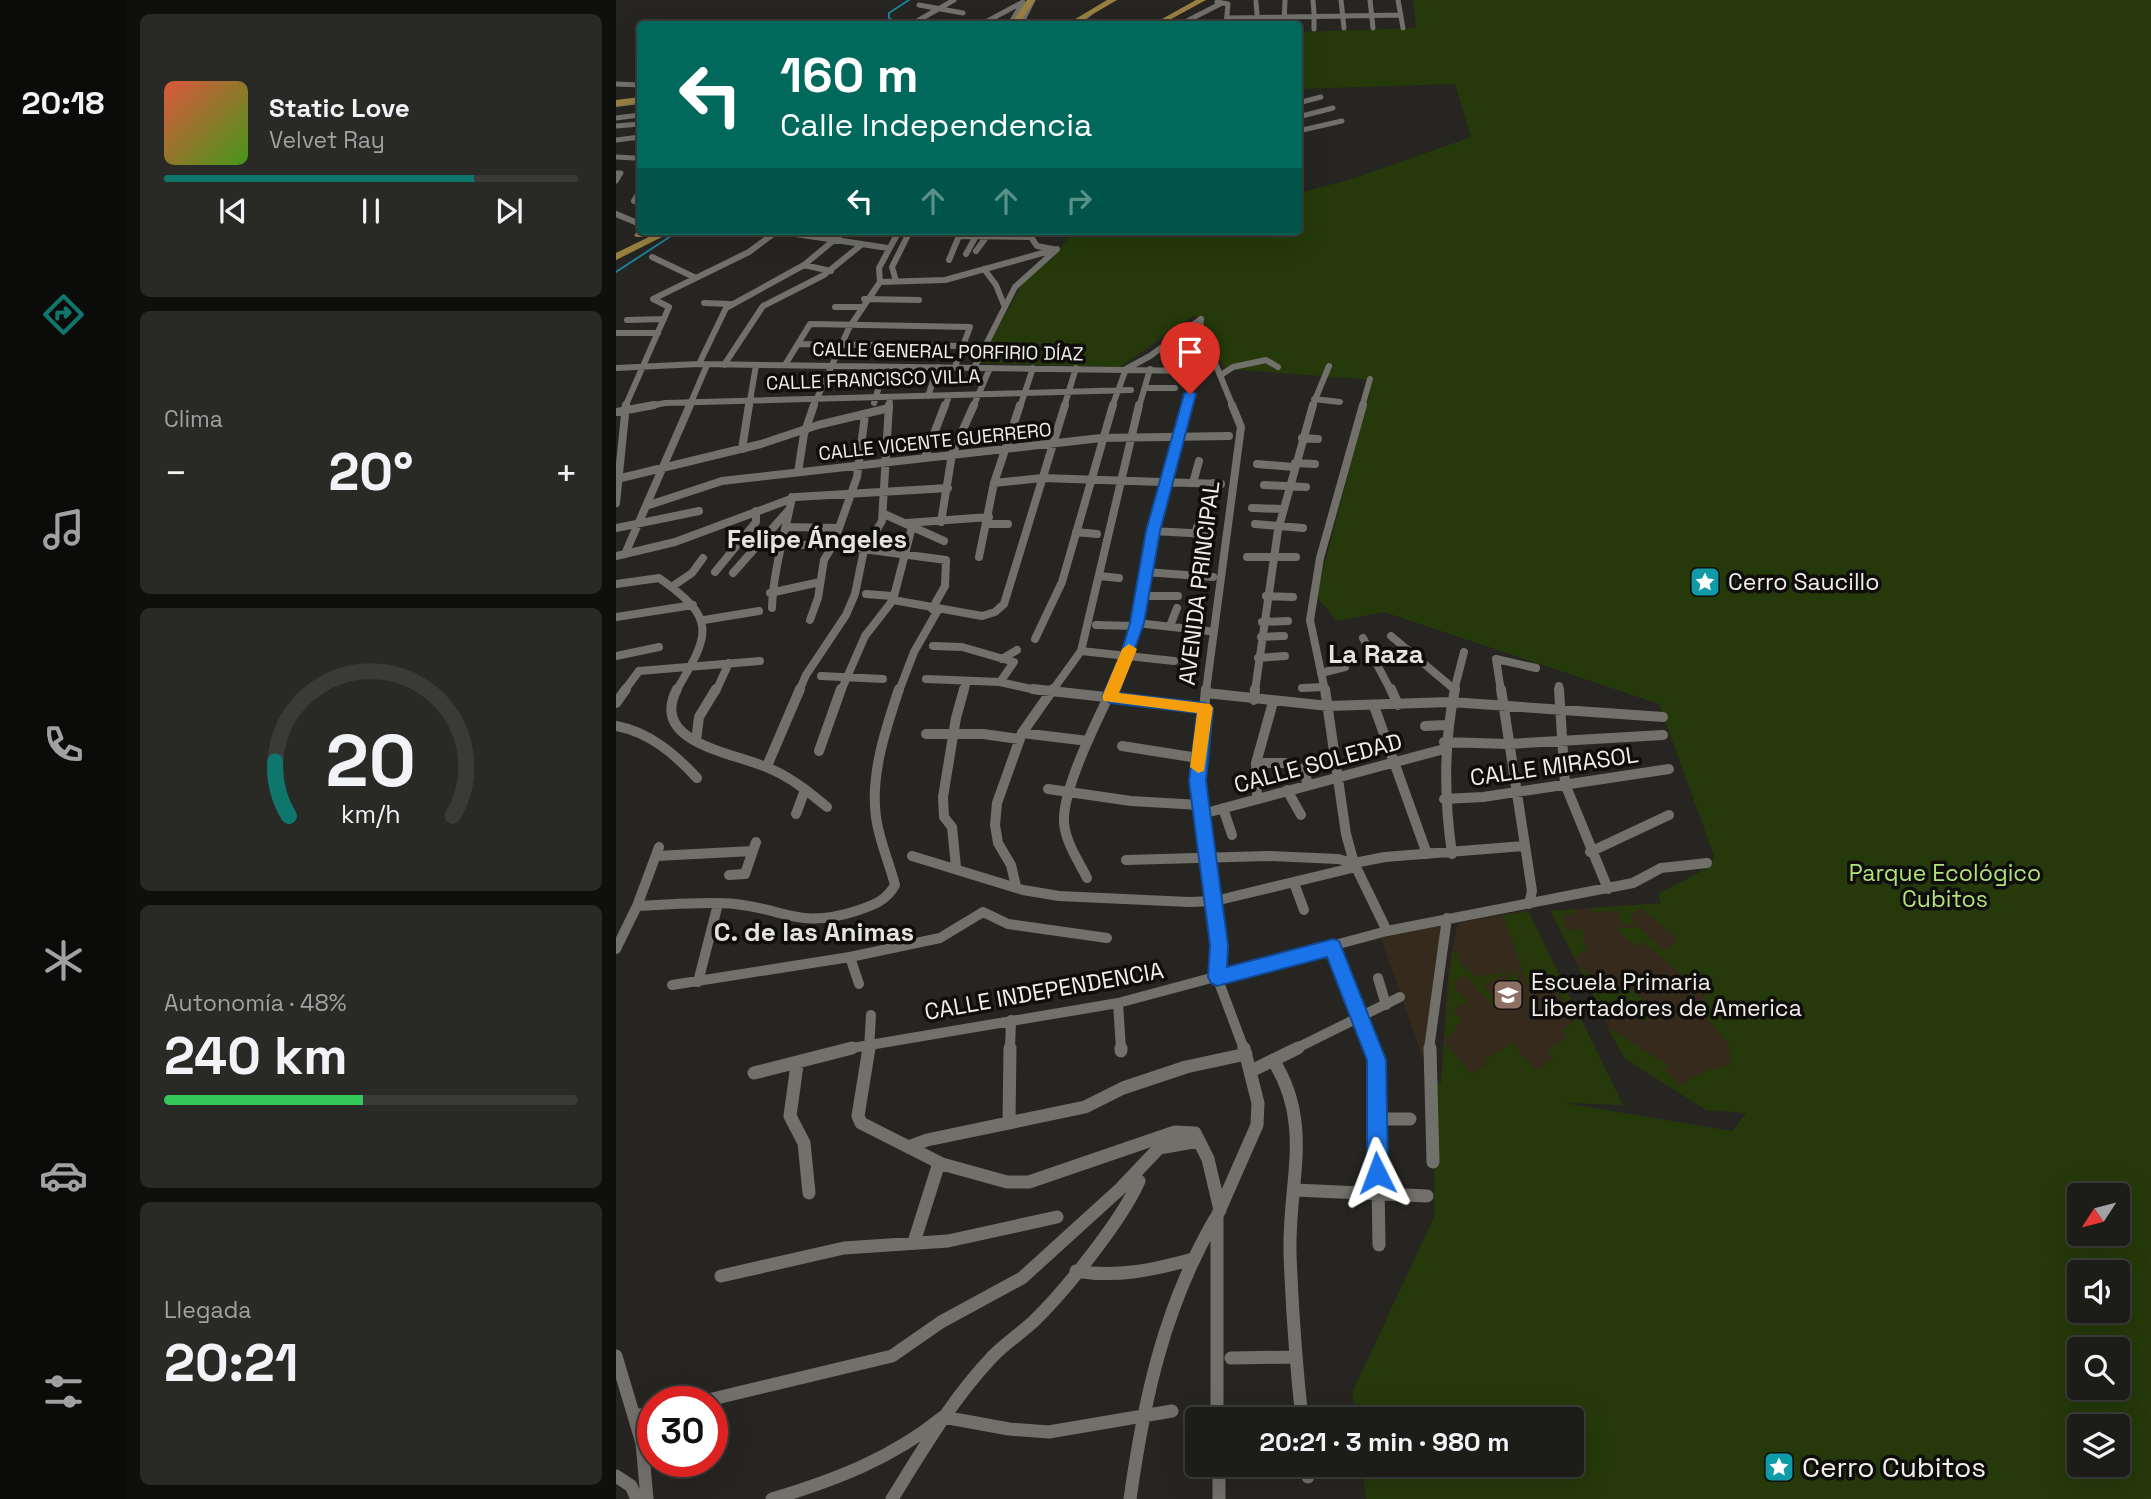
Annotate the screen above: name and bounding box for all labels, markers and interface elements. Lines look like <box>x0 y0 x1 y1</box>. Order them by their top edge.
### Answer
text: 160 m <box>780 44 918 106</box>
icon: left <box>665 49 756 140</box>
text: 20:18 <box>22 83 104 123</box>
text: Static Love <box>269 91 410 125</box>
text: Calle Independencia <box>780 105 1092 145</box>
text: Velvet Ray <box>269 125 385 155</box>
icon: left <box>841 182 879 220</box>
icon: ahead <box>914 182 952 220</box>
icon: ahead <box>987 182 1025 220</box>
icon: right <box>1060 182 1098 220</box>
icon: previous <box>214 192 252 230</box>
icon: pause <box>352 192 390 230</box>
icon: next <box>490 192 528 230</box>
icon: directions <box>39 290 88 339</box>
pin <box>1160 322 1220 394</box>
icon: arrive <box>1171 333 1209 371</box>
street label: CALLE GENERAL PORFIRIO DÍAZ <box>812 337 1084 366</box>
street label: CALLE FRANCISCO VILLA <box>765 363 981 396</box>
text: Clima <box>164 404 223 434</box>
street label: CALLE VICENTE GUERRERO <box>817 417 1053 466</box>
text: 20° <box>328 439 414 505</box>
text: − <box>164 449 188 497</box>
text: + <box>554 449 578 497</box>
street label: AVENIDA PRINCIPAL <box>1172 479 1226 687</box>
icon: music <box>39 505 88 554</box>
district label: Felipe Ángeles <box>727 522 907 556</box>
place icon: Cerro Saucillo <box>1688 565 1722 599</box>
place label: Cerro Saucillo <box>1728 567 1879 597</box>
district label: La Raza <box>1328 637 1424 671</box>
text: 20 <box>326 714 416 807</box>
icon: phone <box>39 720 88 769</box>
street label: CALLE SOLEDAD <box>1231 726 1405 800</box>
street label: CALLE MIRASOL <box>1468 739 1640 793</box>
text: km/h <box>341 797 401 829</box>
park label: Parque Ecológico Cubitos <box>1849 858 2041 914</box>
district label: C. de las Animas <box>714 915 914 949</box>
icon: climate <box>39 936 88 985</box>
street label: CALLE INDEPENDENCIA <box>922 955 1166 1027</box>
place label: Escuela Primaria Libertadores de America <box>1531 967 1802 1023</box>
school or university icon: Escuela Primaria Libertadores de America <box>1491 978 1525 1012</box>
text: Autonomía · 48% <box>164 988 346 1018</box>
text: 240 km <box>164 1023 348 1089</box>
position arrow <box>1340 1136 1414 1210</box>
icon: car <box>39 1151 88 1200</box>
north arrow <box>2067 1183 2130 1246</box>
map controls <box>2067 1183 2130 1477</box>
button: sound <box>2067 1260 2130 1323</box>
text: Llegada <box>164 1295 252 1325</box>
text: 20:21 <box>164 1330 298 1396</box>
button: search <box>2067 1337 2130 1400</box>
icon: filters <box>39 1367 88 1416</box>
speed limit sign: 30 <box>637 1386 728 1477</box>
button: layers <box>2067 1414 2130 1477</box>
text: 20:21 · 3 min · 980 m <box>1260 1425 1509 1459</box>
place label: Cerro Cubitos <box>1802 1449 1986 1485</box>
place icon: Cerro Cubitos <box>1762 1450 1796 1484</box>

